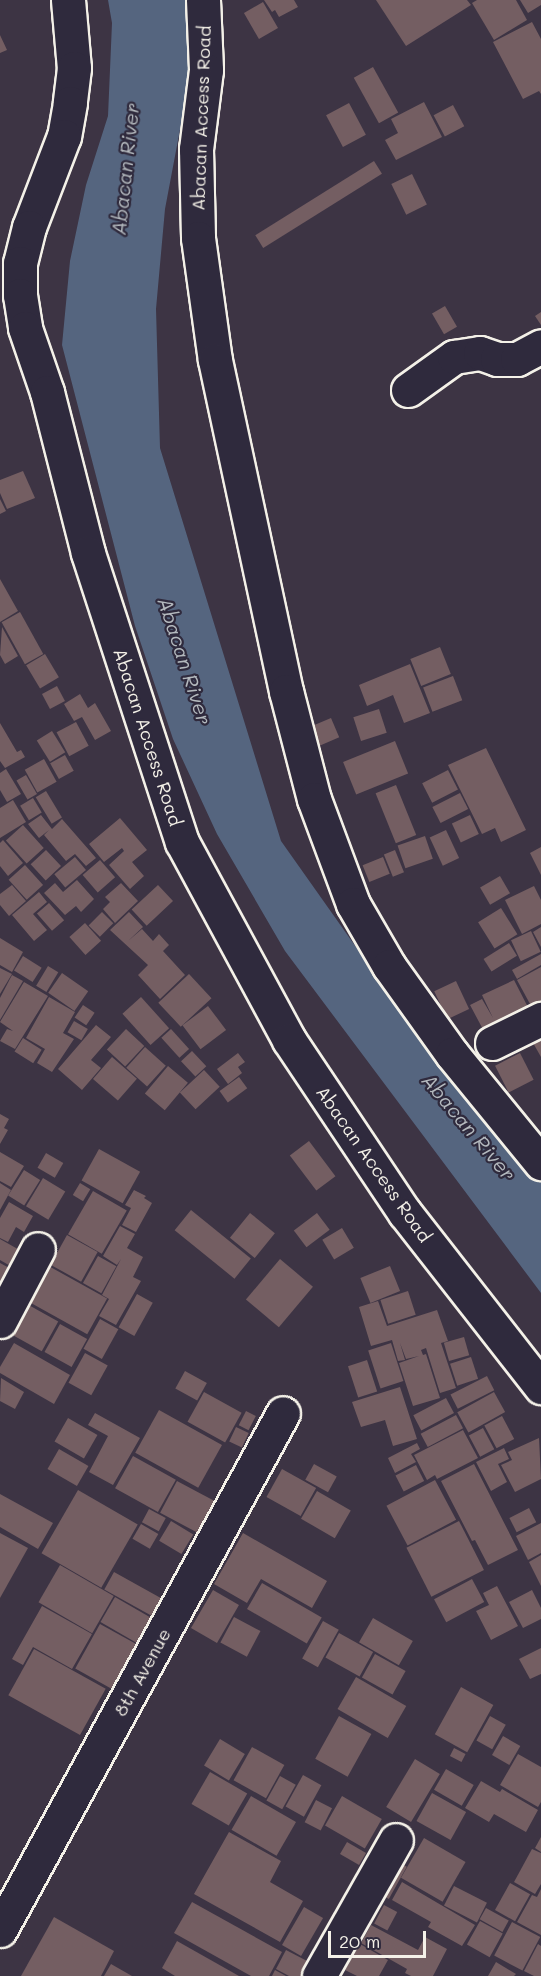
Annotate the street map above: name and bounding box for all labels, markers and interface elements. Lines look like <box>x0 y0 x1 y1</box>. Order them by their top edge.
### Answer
street label: Abacan Access Road <box>187 25 215 211</box>
water label: Abacan River <box>106 102 144 236</box>
water label: Abacan River <box>153 594 217 728</box>
street label: Abacan Access Road <box>109 645 187 829</box>
water label: Abacan River <box>417 1068 521 1186</box>
street label: Abacan Access Road <box>312 1082 436 1246</box>
street label: 8th Avenue <box>109 1624 175 1720</box>
scale bar <box>331 1919 428 1957</box>
text: 20 m <box>339 1929 380 1953</box>

